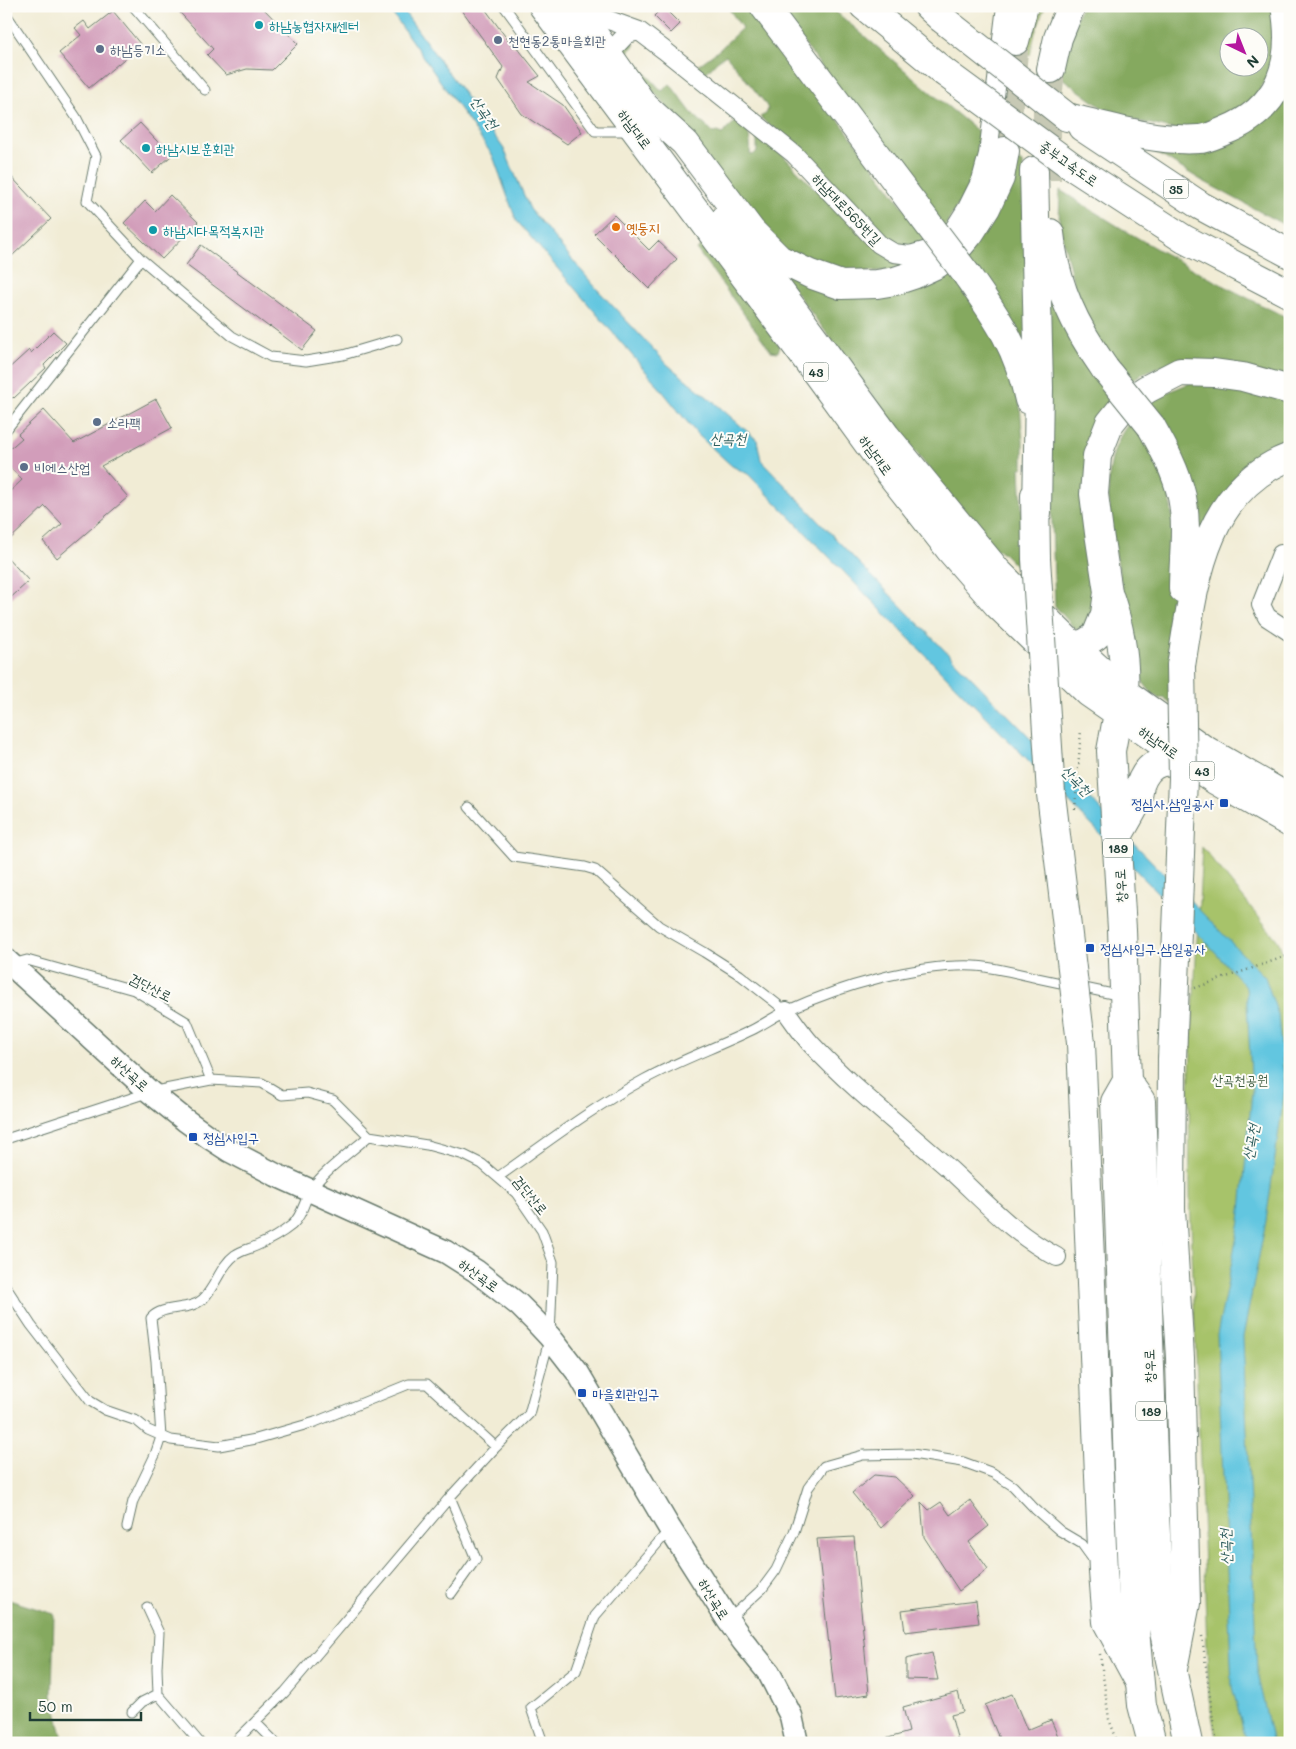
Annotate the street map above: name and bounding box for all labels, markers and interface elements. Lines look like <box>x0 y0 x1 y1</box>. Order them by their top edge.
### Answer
place label: 하남농협자재센터 <box>269 16 359 35</box>
marker: 하남농협자재센터 <box>253 19 265 31</box>
north arrow <box>1218 28 1268 78</box>
place label: 천현동2통마을회관 <box>508 31 606 50</box>
marker: 천현동2통마을회관 <box>492 34 504 46</box>
place label: 하남등기소 <box>110 40 166 59</box>
marker: 하남등기소 <box>94 43 106 55</box>
text: N <box>1243 51 1264 72</box>
water label: 산곡천 <box>466 91 505 134</box>
street label: 하남대로 <box>614 105 656 153</box>
street label: 중부고속도로 <box>1036 136 1102 190</box>
place label: 하남시보훈회관 <box>156 139 235 158</box>
marker: 하남시보훈회관 <box>140 142 152 154</box>
street label: 하남대로565번길 <box>808 169 886 249</box>
road number: 35 <box>1164 180 1188 198</box>
place label: 옛둥지 <box>626 218 660 237</box>
place label: 하남시다목적복지관 <box>163 221 264 240</box>
marker: 옛둥지 <box>610 221 622 233</box>
marker: 하남시다목적복지관 <box>147 224 159 236</box>
road number: 43 <box>804 362 828 382</box>
place label: 소라팩 <box>107 413 141 432</box>
marker: 소라팩 <box>91 416 103 428</box>
water label: 산곡천 <box>710 428 748 448</box>
street label: 하남대로 <box>855 431 897 479</box>
place label: 비에스산업 <box>34 458 90 477</box>
marker: 비에스산업 <box>18 461 30 473</box>
street label: 하남대로 <box>1135 721 1183 763</box>
water label: 산곡천 <box>1057 760 1098 801</box>
road number: 43 <box>1190 761 1214 780</box>
place label: 정심사.삼일공사 <box>1131 794 1215 813</box>
marker: 정심사.삼일공사 <box>1218 797 1230 809</box>
road number: 189 <box>1103 838 1133 858</box>
street label: 창우로 <box>1110 869 1130 903</box>
place label: 정심사입구.삼일공사 <box>1100 939 1206 958</box>
marker: 정심사입구.삼일공사 <box>1084 942 1096 954</box>
street label: 검단산로 <box>127 968 175 1006</box>
street label: 하산곡로 <box>107 1051 153 1095</box>
park label: 산곡천공원 <box>1212 1070 1268 1089</box>
water label: 산곡천 <box>1237 1121 1263 1162</box>
place label: 정심사입구 <box>203 1128 259 1147</box>
marker: 정심사입구 <box>187 1131 199 1143</box>
street label: 검단산로 <box>509 1172 553 1218</box>
street label: 하산곡로 <box>455 1254 503 1296</box>
street label: 창우로 <box>1139 1349 1159 1383</box>
place label: 마을회관입구 <box>592 1384 660 1403</box>
marker: 마을회관입구 <box>576 1387 588 1399</box>
road number: 189 <box>1136 1402 1166 1420</box>
water label: 산곡천 <box>1214 1527 1236 1565</box>
street label: 하산곡로 <box>694 1575 734 1623</box>
scale bar <box>30 1689 141 1721</box>
text: 50 m <box>38 1696 73 1716</box>

